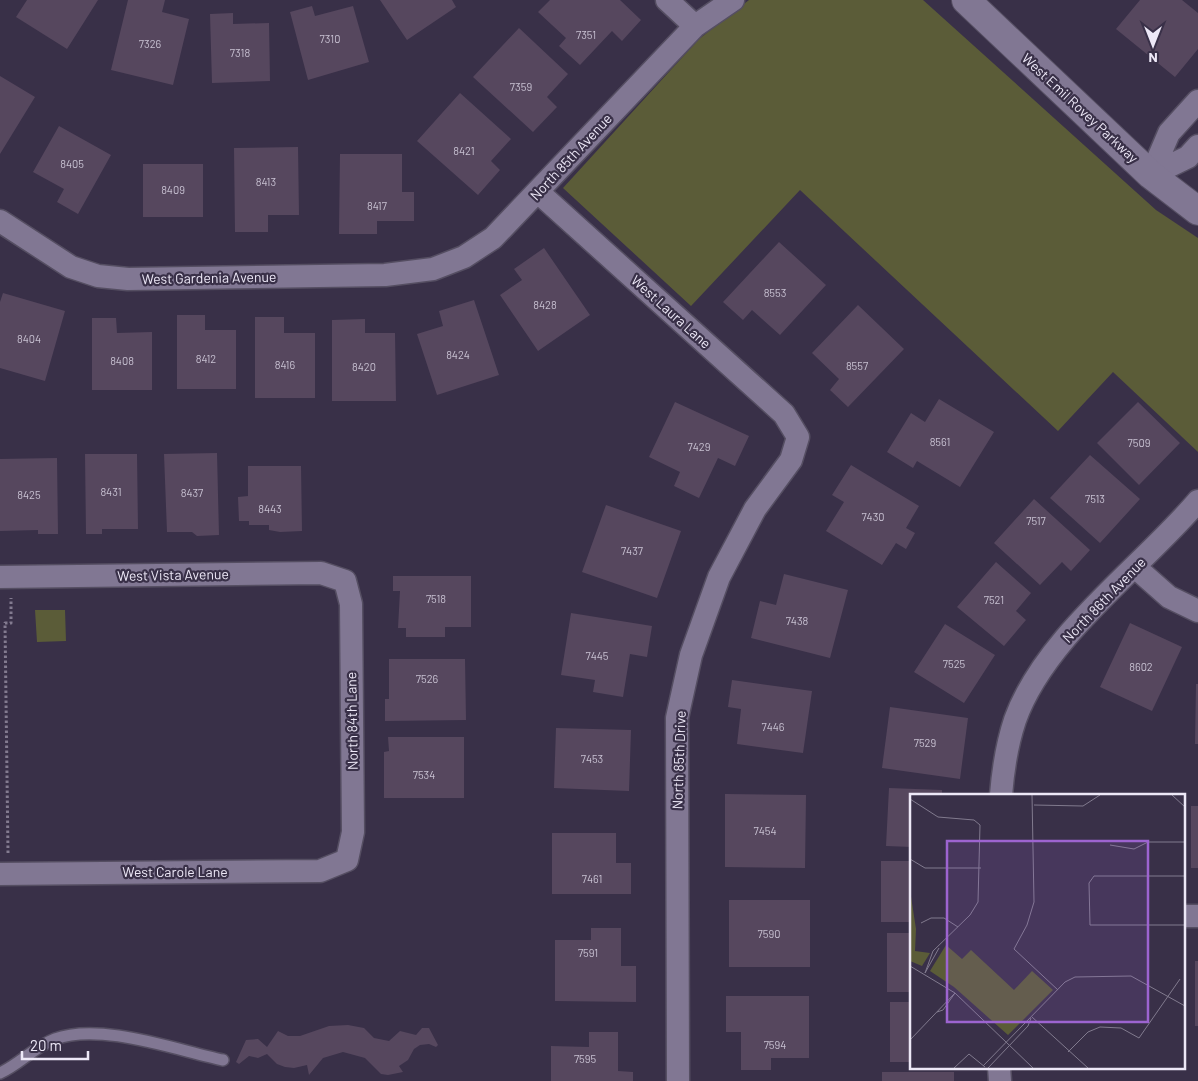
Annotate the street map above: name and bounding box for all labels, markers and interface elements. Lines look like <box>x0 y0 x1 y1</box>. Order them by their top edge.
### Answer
north arrow <box>1128 20 1178 70</box>
house number: 7351 <box>576 28 596 41</box>
house number: 7310 <box>320 32 340 45</box>
house number: 7326 <box>139 37 162 50</box>
house number: 7318 <box>230 46 250 59</box>
street label: West Emil Rovey Parkway <box>1019 49 1142 166</box>
text: N <box>1148 50 1158 67</box>
house number: 7359 <box>510 80 532 93</box>
street label: North 85th Avenue <box>526 110 615 204</box>
house number: 8421 <box>453 144 475 157</box>
house number: 8405 <box>60 157 84 170</box>
house number: 8413 <box>256 175 276 188</box>
house number: 8409 <box>161 183 185 196</box>
house number: 8417 <box>367 199 387 212</box>
street label: West Gardenia Avenue <box>141 268 277 287</box>
street label: West Laura Lane <box>628 271 715 352</box>
house number: 8553 <box>764 286 786 299</box>
house number: 8428 <box>533 298 557 311</box>
house number: 8404 <box>17 332 41 345</box>
house number: 8424 <box>446 348 470 361</box>
house number: 8412 <box>196 352 216 365</box>
house number: 8408 <box>110 354 134 367</box>
house number: 8416 <box>275 358 295 371</box>
house number: 8557 <box>846 359 868 372</box>
house number: 8420 <box>352 360 376 373</box>
house number: 8561 <box>930 435 950 448</box>
house number: 7509 <box>1128 436 1151 449</box>
house number: 7429 <box>688 440 711 453</box>
house number: 8431 <box>100 485 122 498</box>
house number: 8437 <box>181 486 203 499</box>
house number: 8425 <box>17 488 41 501</box>
house number: 7513 <box>1085 492 1105 505</box>
house number: 8443 <box>258 502 282 515</box>
house number: 7430 <box>861 510 885 523</box>
house number: 7517 <box>1026 514 1046 527</box>
house number: 7437 <box>621 544 643 557</box>
street label: North 86th Avenue <box>1059 553 1149 646</box>
street label: West Vista Avenue <box>117 565 229 584</box>
house number: 7518 <box>426 592 446 605</box>
house number: 7521 <box>984 593 1004 606</box>
house number: 7438 <box>786 614 809 627</box>
house number: 7445 <box>586 649 609 662</box>
house number: 7525 <box>943 657 966 670</box>
house number: 8602 <box>1129 660 1153 673</box>
street label: North 84th Lane <box>342 672 361 770</box>
house number: 7526 <box>416 672 439 685</box>
street label: North 85th Drive <box>668 710 689 810</box>
house number: 7446 <box>762 720 785 733</box>
house number: 7529 <box>914 736 937 749</box>
house number: 7453 <box>581 752 603 765</box>
house number: 7534 <box>413 768 435 781</box>
inset map <box>910 794 1186 1068</box>
house number: 7454 <box>754 824 776 837</box>
street label: West Carole Lane <box>122 863 228 880</box>
house number: 7461 <box>582 872 602 885</box>
house number: 7590 <box>758 927 780 940</box>
house number: 7591 <box>578 946 598 959</box>
scale bar <box>22 1028 89 1060</box>
text: 20 m <box>30 1036 62 1054</box>
house number: 7594 <box>764 1038 786 1051</box>
house number: 7595 <box>574 1052 596 1065</box>

